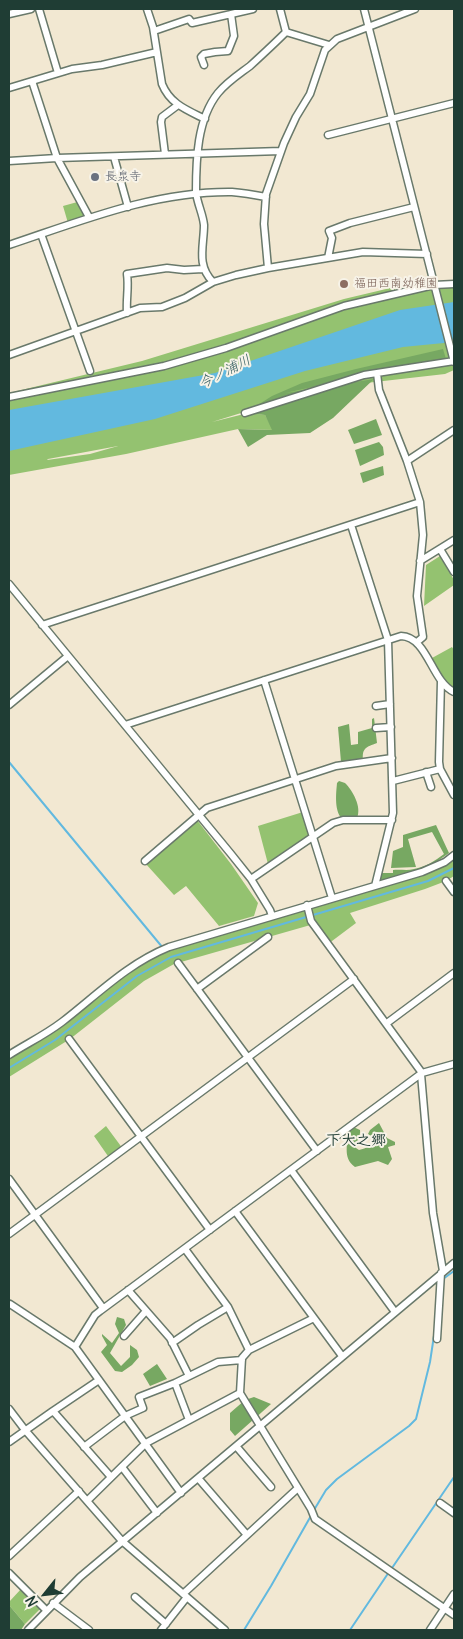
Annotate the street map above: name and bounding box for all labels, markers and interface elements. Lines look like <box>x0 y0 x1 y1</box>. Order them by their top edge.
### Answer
place label: 長泉寺 <box>105 170 141 184</box>
marker: 長泉寺 <box>89 171 101 183</box>
place label: 福田西南幼稚園 <box>354 277 438 291</box>
marker: 福田西南幼稚園 <box>338 278 350 290</box>
water label: 今ノ浦川 <box>196 352 254 392</box>
district label: 下大之郷 <box>326 1132 386 1150</box>
north arrow <box>20 1569 70 1619</box>
text: N <box>22 1593 42 1610</box>

